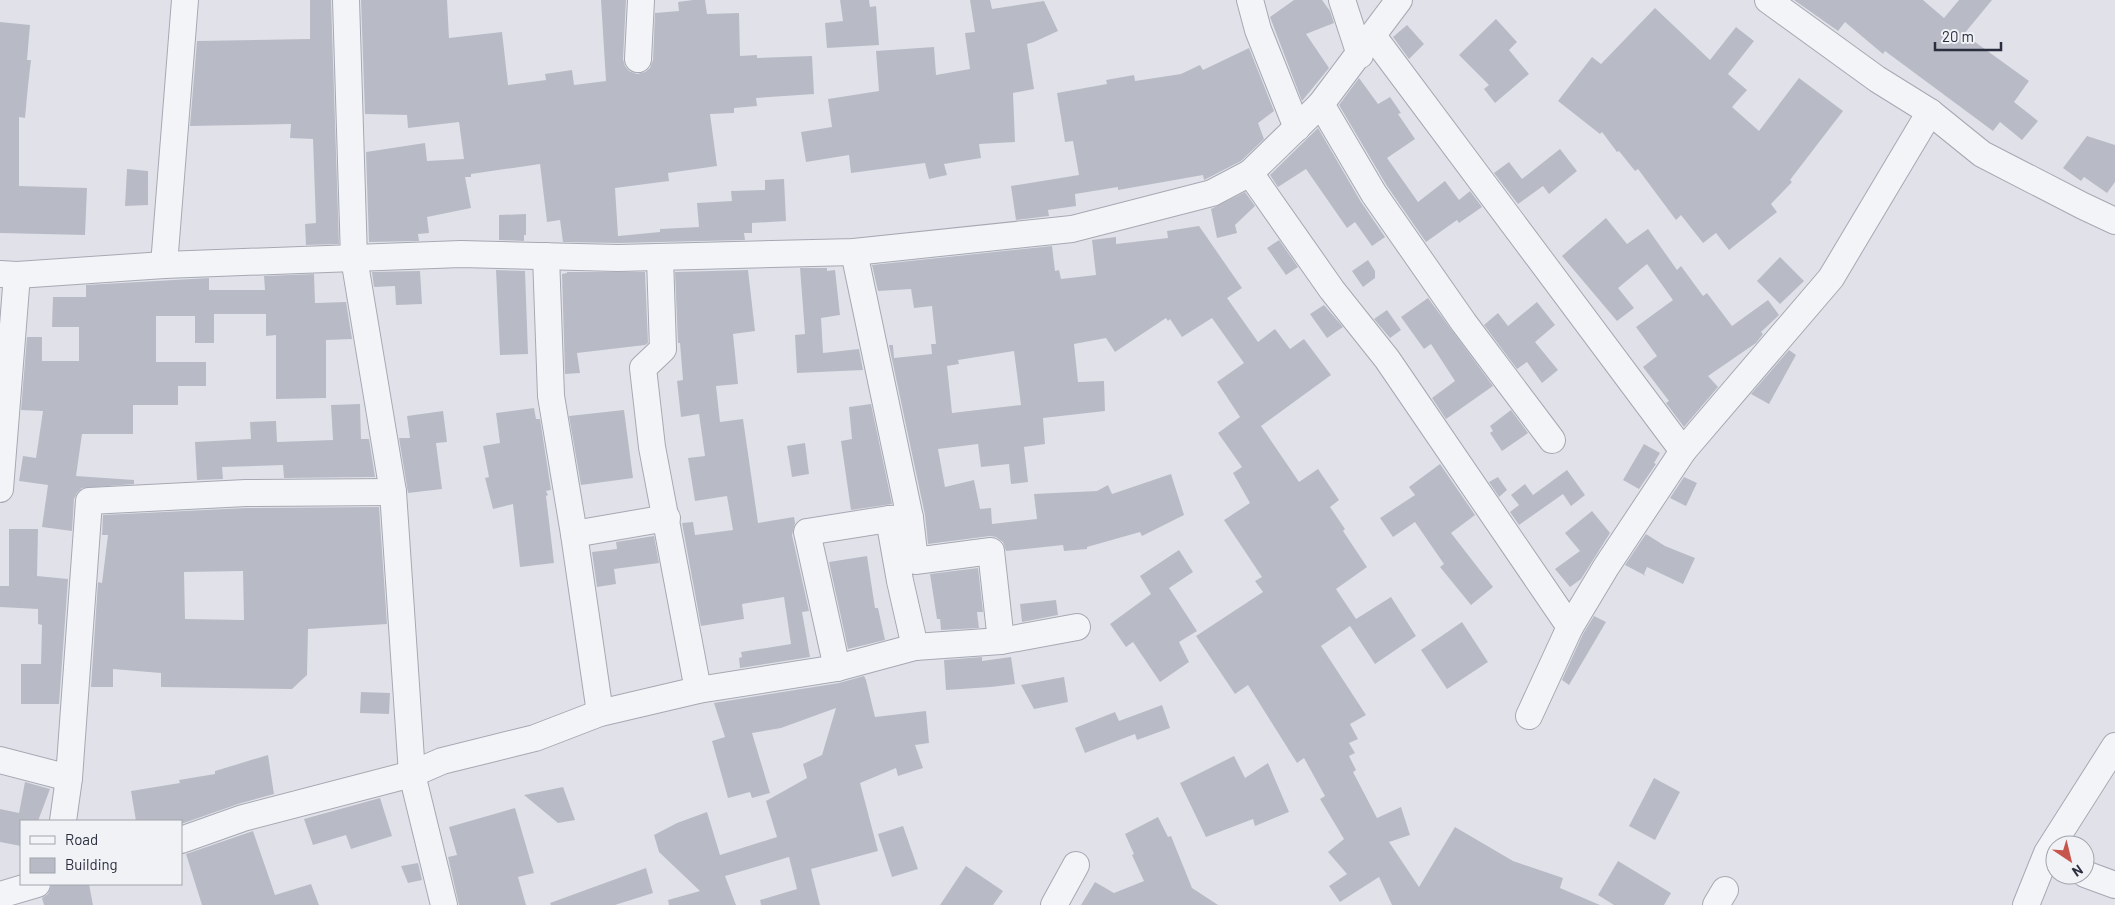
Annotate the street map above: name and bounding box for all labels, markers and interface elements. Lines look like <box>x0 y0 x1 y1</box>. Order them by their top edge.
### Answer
scale bar <box>1935 20 2001 52</box>
text: 20 m <box>1942 27 1974 45</box>
legend <box>20 820 182 885</box>
text: Road <box>65 830 98 848</box>
north arrow <box>2045 835 2095 885</box>
text: Building <box>65 855 118 873</box>
text: N <box>2069 861 2086 881</box>

